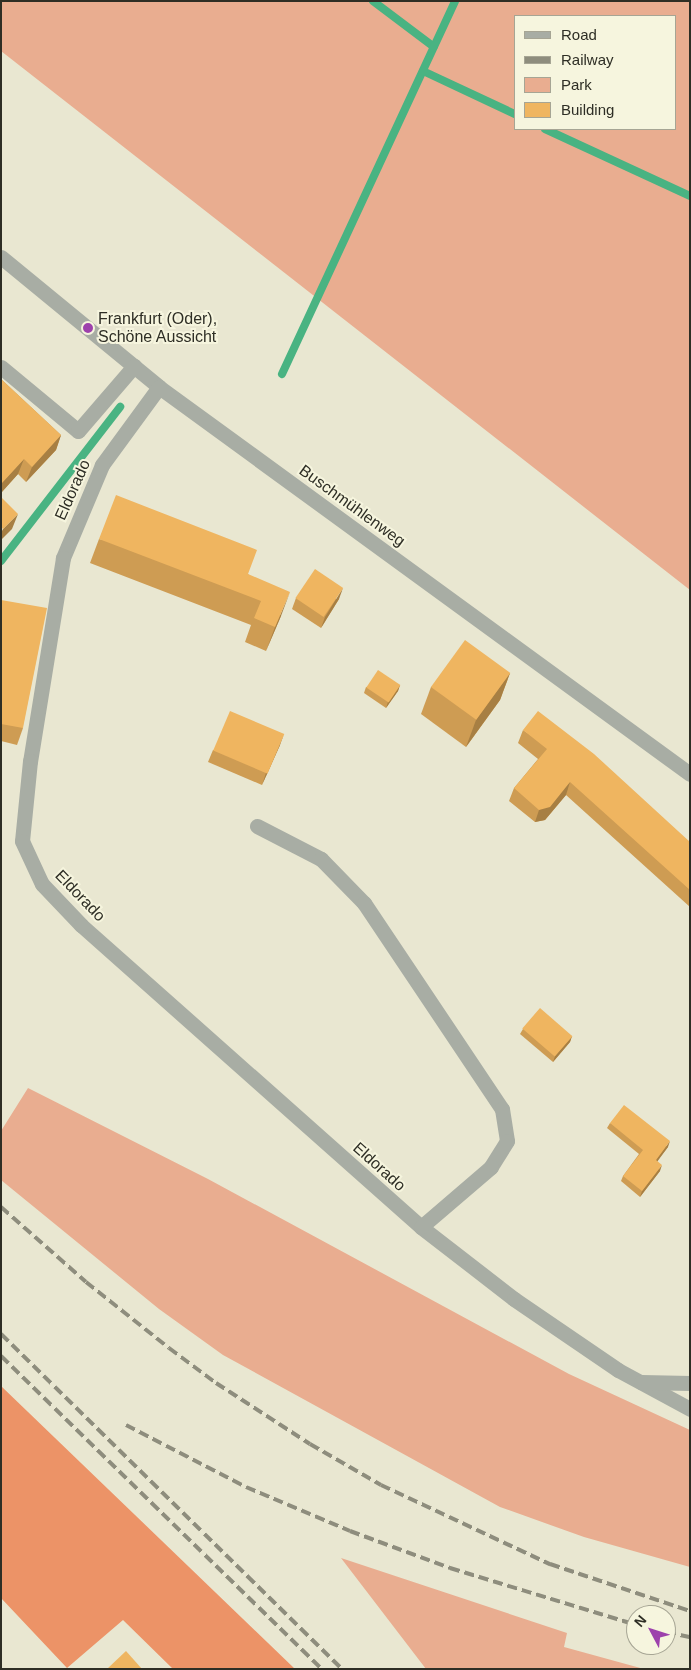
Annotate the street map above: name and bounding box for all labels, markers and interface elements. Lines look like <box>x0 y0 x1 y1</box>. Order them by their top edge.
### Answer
legend <box>514 15 676 130</box>
text: Road <box>561 26 597 43</box>
text: Railway <box>561 51 614 68</box>
text: Park <box>561 76 592 93</box>
text: Building <box>561 101 614 118</box>
place label: Frankfurt (Oder), Schöne Aussicht <box>98 309 217 347</box>
marker: Frankfurt (Oder), Schöne Aussicht <box>82 322 94 334</box>
street label: Eldorado <box>51 457 95 523</box>
street label: Buschmühlenweg <box>295 461 409 551</box>
street label: Eldorado <box>51 866 109 926</box>
street label: Eldorado <box>349 1138 409 1196</box>
north arrow <box>626 1605 676 1655</box>
text: N <box>631 1612 650 1630</box>

